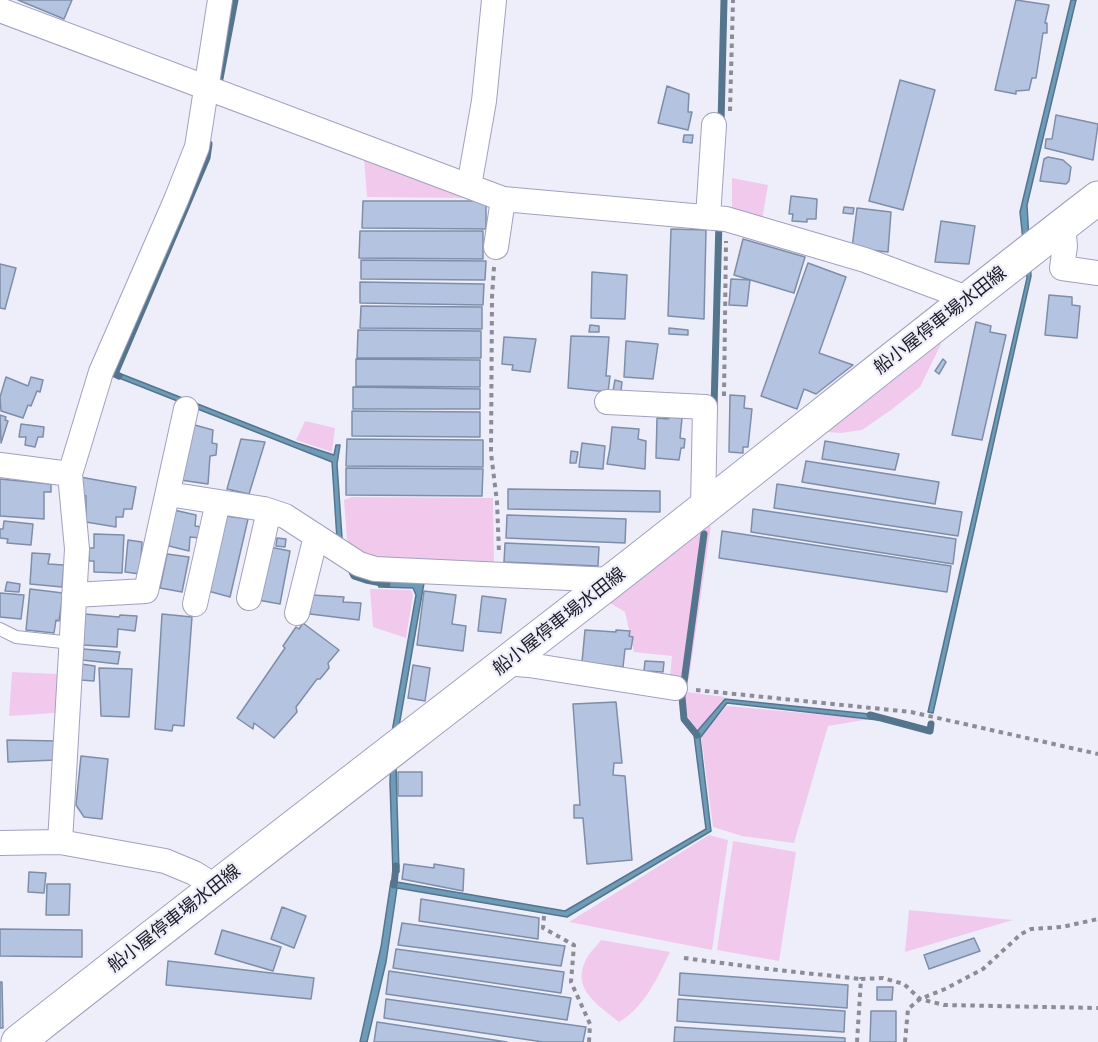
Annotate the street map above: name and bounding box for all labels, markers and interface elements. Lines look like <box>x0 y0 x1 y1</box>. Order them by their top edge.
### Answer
street label: 船小屋停車場水田線 <box>870 262 1010 378</box>
street label: 船小屋停車場水田線 <box>489 563 629 679</box>
street label: 船小屋停車場水田線 <box>104 860 244 976</box>

